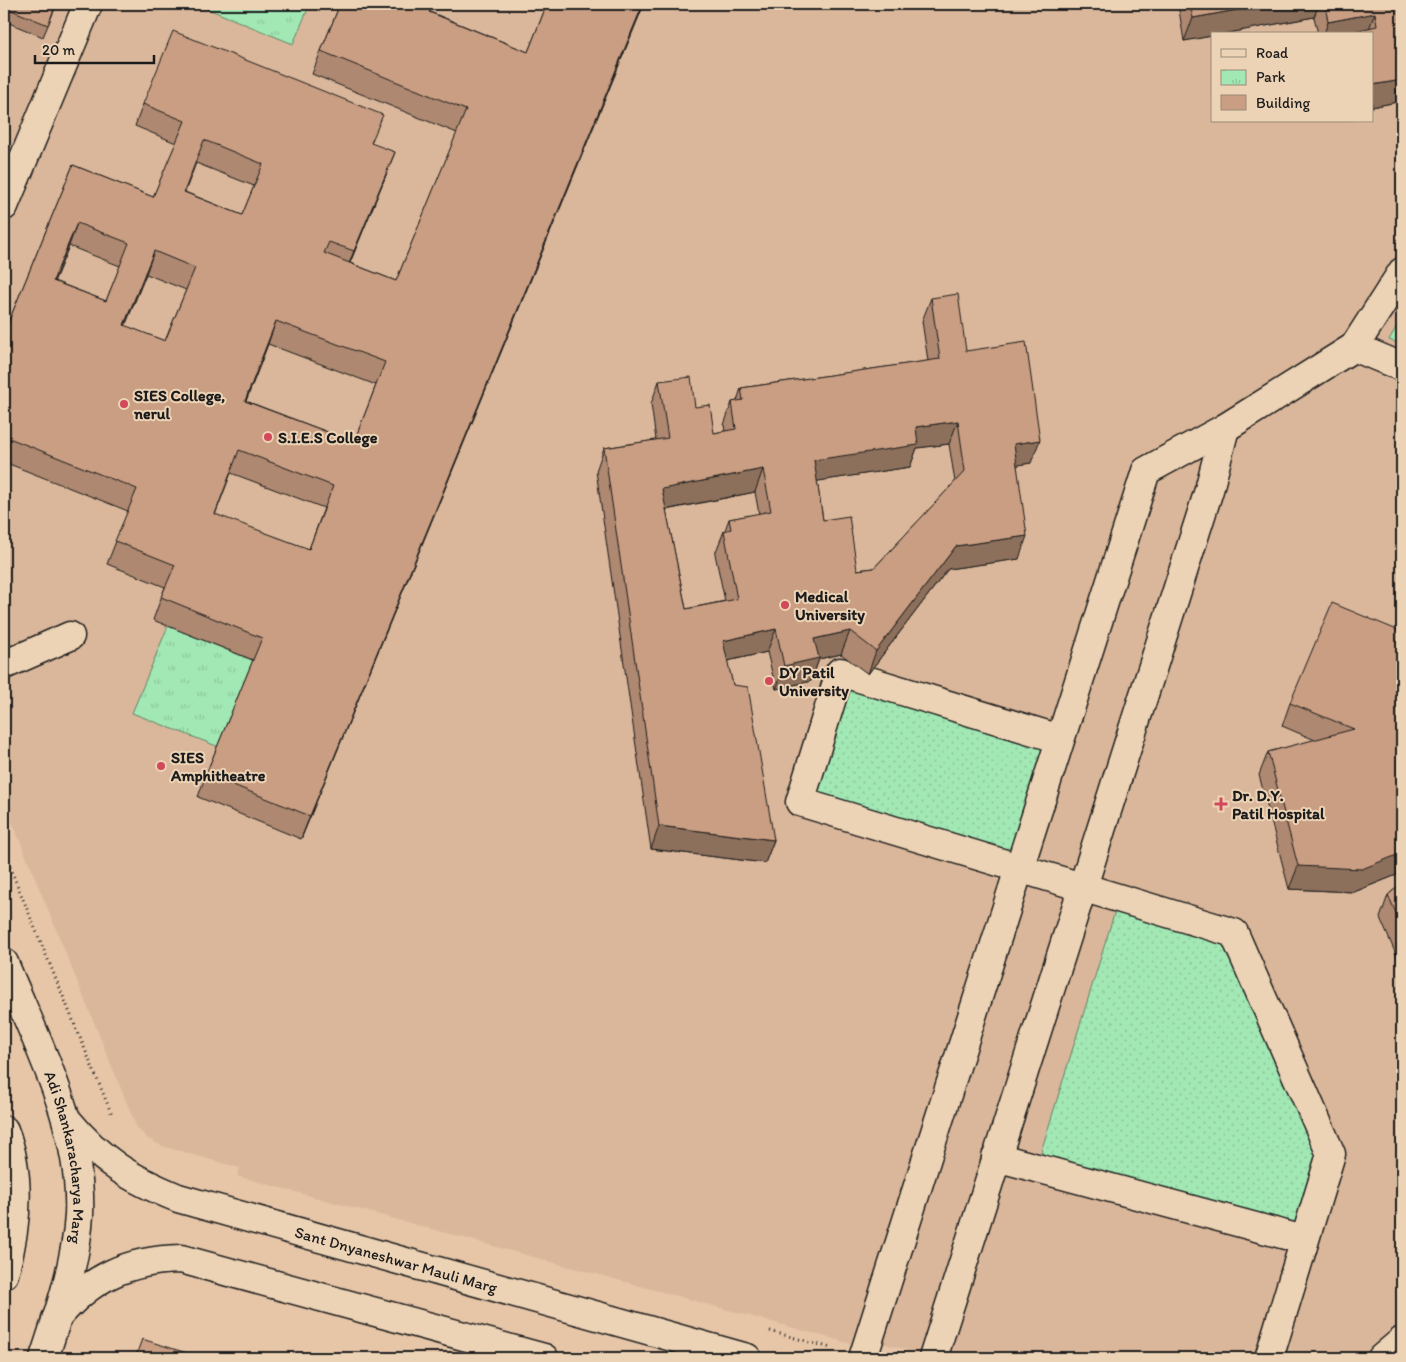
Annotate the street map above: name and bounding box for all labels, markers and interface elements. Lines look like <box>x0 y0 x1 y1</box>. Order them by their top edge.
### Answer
scale bar <box>35 32 154 64</box>
legend <box>1211 32 1374 122</box>
text: 20 m <box>42 41 76 59</box>
text: Road <box>1256 44 1289 62</box>
text: Park <box>1256 68 1286 86</box>
text: Building <box>1256 94 1310 112</box>
place label: SIES College, nerul <box>133 386 226 423</box>
marker: SIES College, nerul <box>118 398 130 410</box>
place label: S.I.E.S College <box>278 428 378 448</box>
marker: S.I.E.S College <box>262 431 274 443</box>
place label: Medical University <box>795 587 865 625</box>
marker: Medical University <box>779 599 791 611</box>
place label: DY Patil University <box>779 663 849 701</box>
marker: DY Patil University <box>763 675 775 687</box>
place label: SIES Amphitheatre <box>170 748 266 786</box>
marker: SIES Amphitheatre <box>155 760 167 772</box>
place label: Dr. D.Y. Patil Hospital <box>1232 786 1325 824</box>
marker: Dr. D.Y. Patil Hospital <box>1214 797 1228 811</box>
street label: Adi Shankaracharya Marg <box>40 1068 88 1246</box>
street label: Sant Dnyaneshwar Mauli Marg <box>293 1222 500 1298</box>

